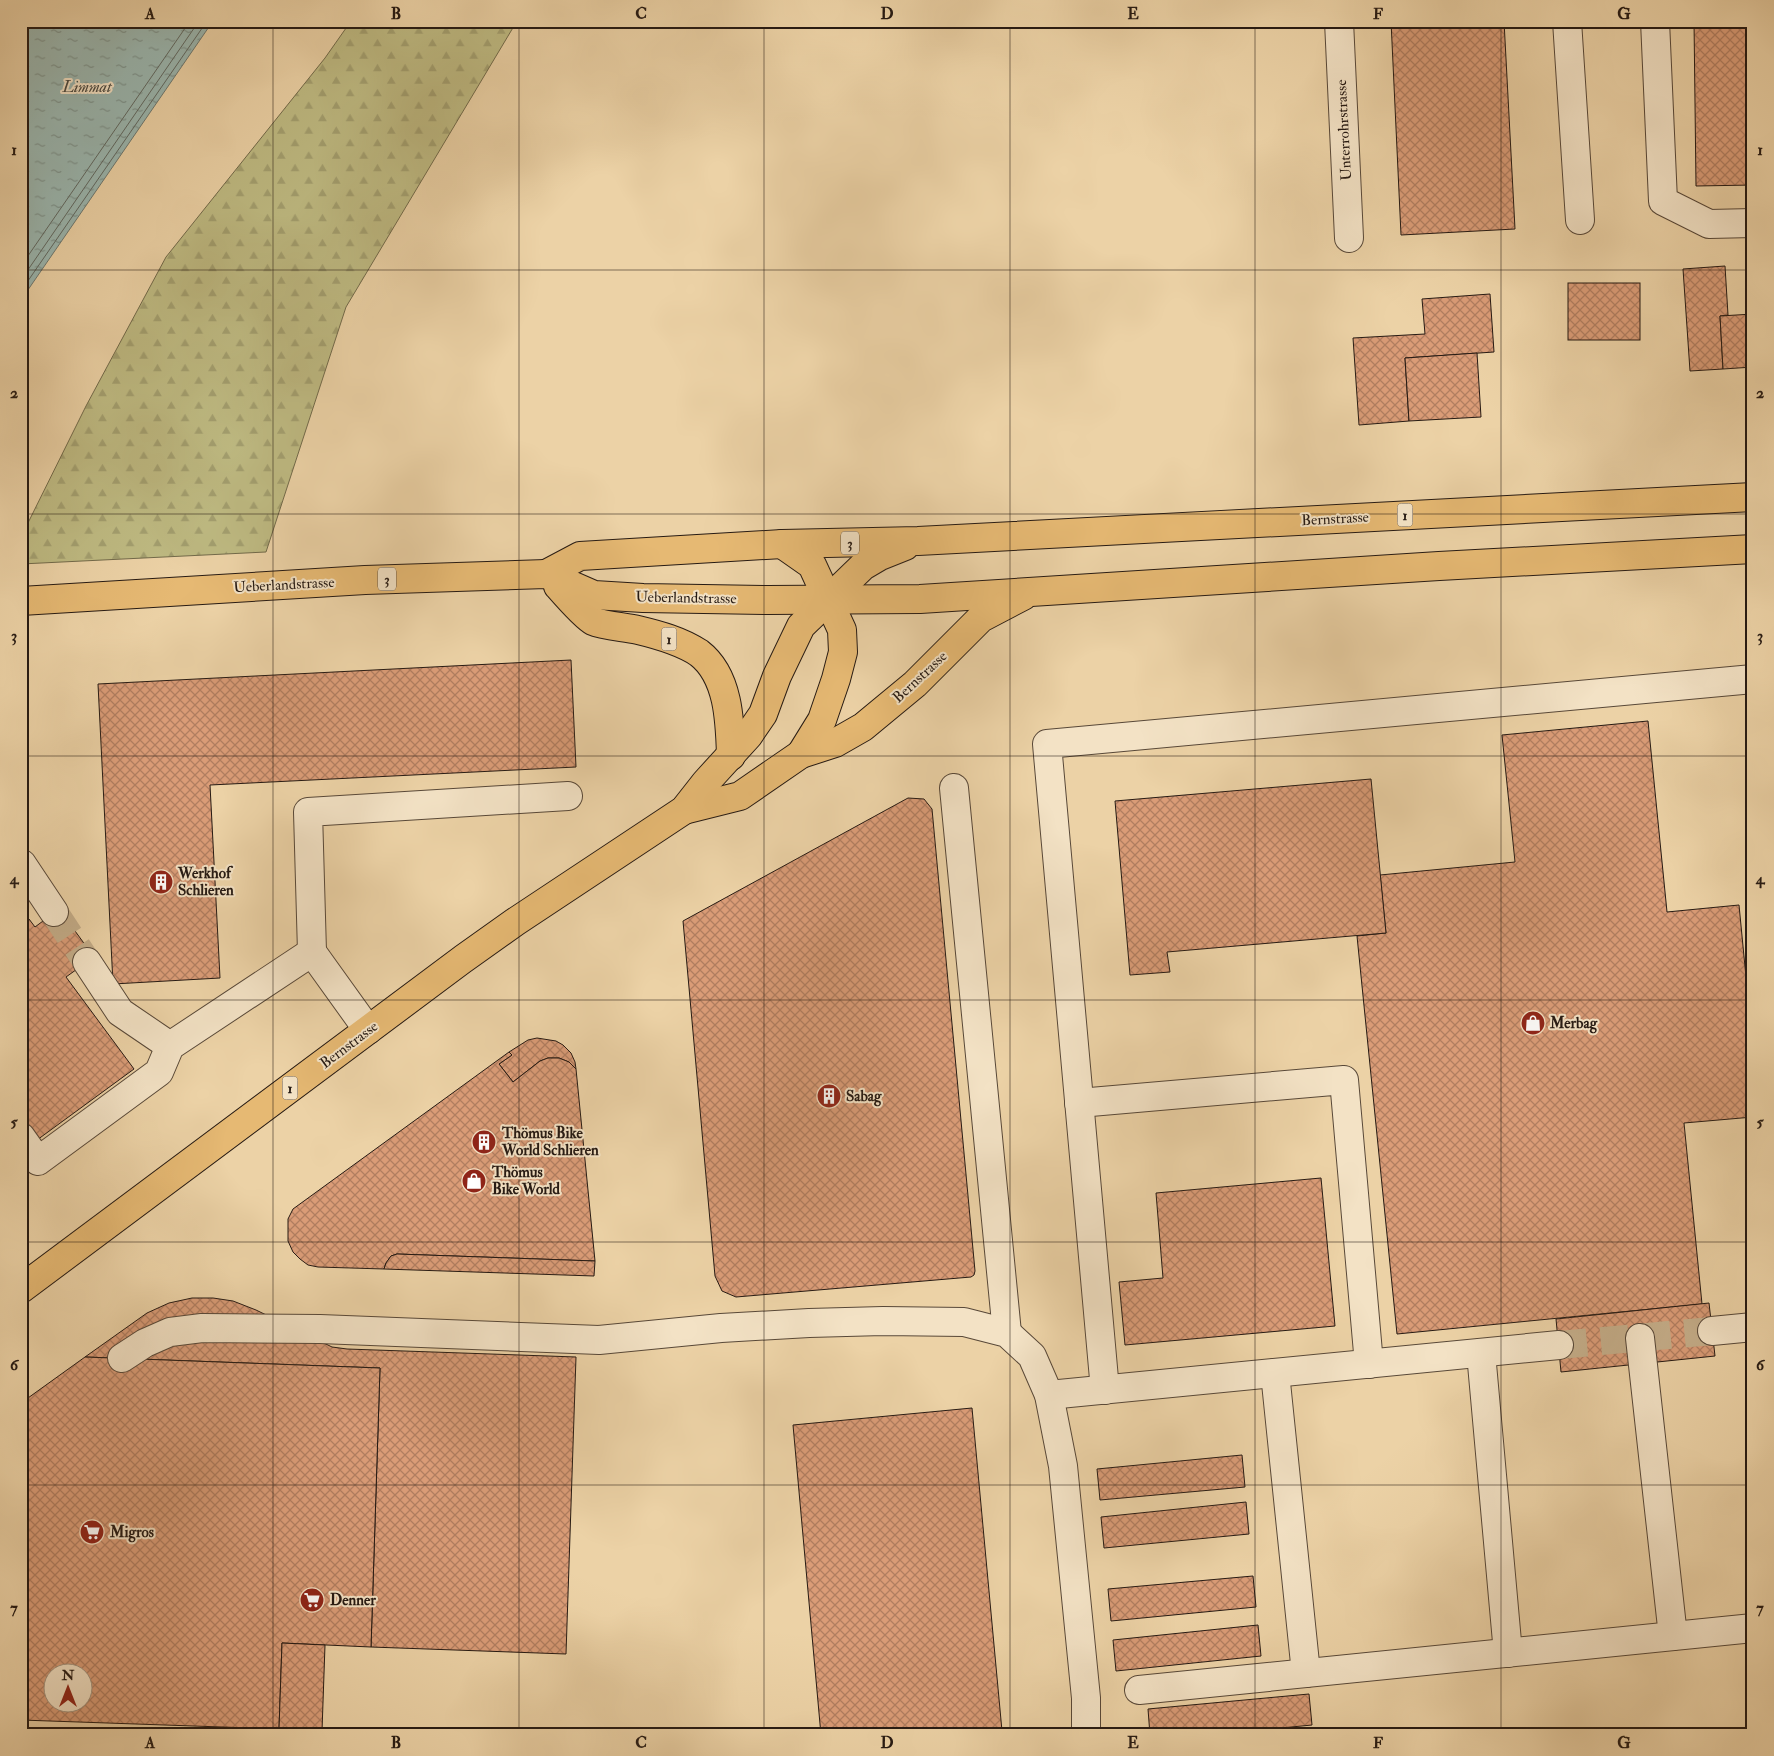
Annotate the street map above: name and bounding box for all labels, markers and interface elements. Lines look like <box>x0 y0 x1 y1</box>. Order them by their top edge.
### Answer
text: A <box>144 4 156 24</box>
text: B <box>391 4 401 24</box>
text: C <box>635 4 647 24</box>
text: D <box>880 4 894 24</box>
text: E <box>1127 4 1139 24</box>
text: F <box>1373 4 1383 24</box>
text: G <box>1617 4 1631 24</box>
water label: Limmat <box>61 77 113 97</box>
street label: Unterrohrstrasse <box>1332 79 1356 181</box>
text: 1 <box>11 140 17 160</box>
text: 1 <box>1757 140 1763 160</box>
text: 2 <box>10 383 18 403</box>
text: 2 <box>1756 383 1764 403</box>
road number: 1 <box>1398 504 1412 526</box>
street label: Bernstrasse <box>1301 508 1369 530</box>
road number: 3 <box>841 532 859 554</box>
road number: 3 <box>378 568 396 590</box>
street label: Ueberlandstrasse <box>233 573 335 597</box>
street label: Ueberlandstrasse <box>635 588 737 608</box>
text: 3 <box>11 626 17 646</box>
text: 3 <box>1757 626 1763 646</box>
road number: 1 <box>662 628 676 650</box>
street label: Bernstrasse <box>889 647 951 707</box>
place label: Werkhof Schlieren <box>177 864 234 900</box>
text: 4 <box>9 869 20 889</box>
building icon: Werkhof Schlieren <box>148 869 174 895</box>
text: 4 <box>1755 869 1766 889</box>
shop icon: Merbag <box>1520 1010 1546 1036</box>
place label: Merbag <box>1549 1014 1598 1034</box>
street label: Bernstrasse <box>316 1017 382 1073</box>
road number: 1 <box>282 1076 298 1100</box>
building icon: Sabag <box>816 1083 842 1109</box>
place label: Sabag <box>846 1087 882 1107</box>
text: 5 <box>10 1112 18 1132</box>
text: 5 <box>1756 1112 1764 1132</box>
place label: Thömus Bike World Schlieren <box>501 1124 599 1160</box>
building icon: Thömus Bike World Schlieren <box>471 1129 497 1155</box>
place label: Thömus Bike World <box>491 1163 561 1199</box>
shop icon: Thömus Bike World <box>461 1168 487 1194</box>
text: 6 <box>10 1355 20 1375</box>
text: 6 <box>1756 1355 1766 1375</box>
supermarket icon: Migros <box>79 1519 105 1545</box>
place label: Migros <box>109 1523 154 1543</box>
supermarket icon: Denner <box>299 1587 325 1613</box>
place label: Denner <box>330 1591 376 1610</box>
text: 7 <box>10 1598 18 1618</box>
text: 7 <box>1756 1598 1764 1618</box>
north arrow <box>42 1664 92 1714</box>
text: N <box>61 1667 75 1684</box>
text: A <box>144 1733 156 1753</box>
text: B <box>391 1733 401 1753</box>
text: C <box>635 1733 647 1753</box>
text: D <box>880 1733 894 1753</box>
text: E <box>1127 1733 1139 1753</box>
text: F <box>1373 1733 1383 1753</box>
text: G <box>1617 1733 1631 1753</box>

